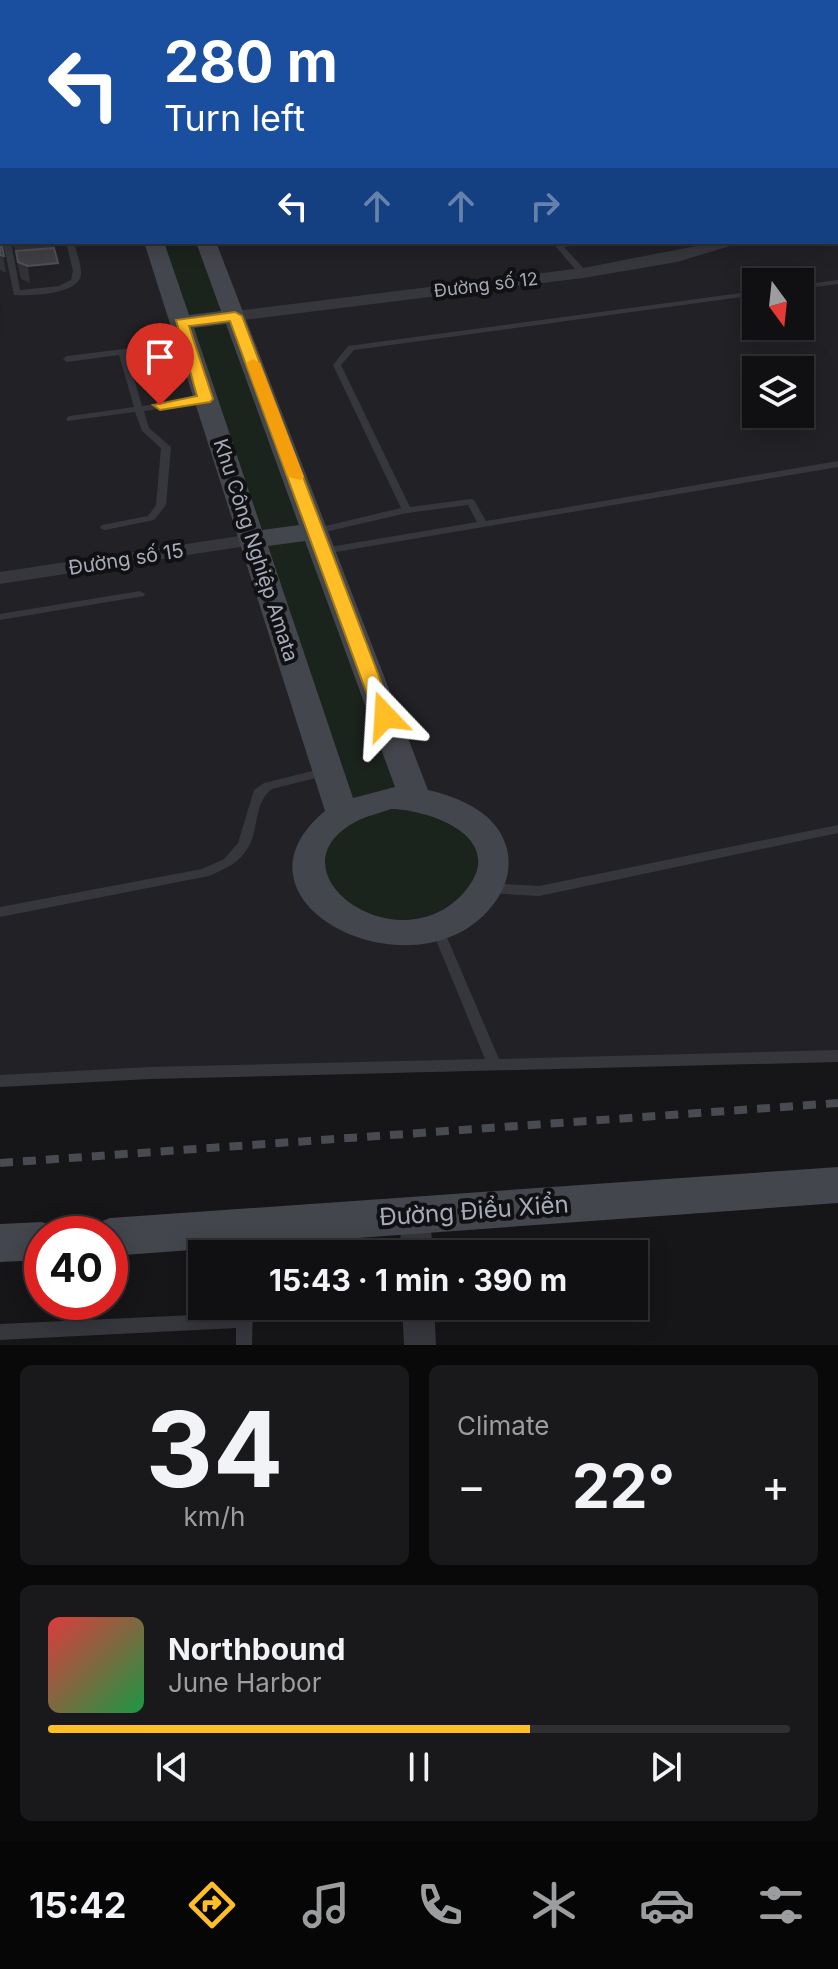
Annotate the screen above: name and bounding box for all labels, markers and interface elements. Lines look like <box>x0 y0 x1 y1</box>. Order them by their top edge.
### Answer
text: 280 m <box>164 28 338 96</box>
icon: left <box>32 32 136 136</box>
text: Turn left <box>164 96 305 140</box>
icon: left <box>271 184 315 228</box>
icon: ahead <box>355 184 399 228</box>
icon: ahead <box>439 184 483 228</box>
icon: right <box>523 184 567 228</box>
street label: Đường số 12 <box>433 268 539 301</box>
north arrow <box>742 268 814 340</box>
map controls <box>742 268 814 428</box>
pin <box>126 323 194 405</box>
icon: arrive <box>138 335 182 379</box>
button: layers <box>742 356 814 428</box>
street label: Khu Công Nghiệp Amata <box>209 436 303 664</box>
street label: Đường số 15 <box>67 538 185 580</box>
position arrow <box>343 674 427 758</box>
street label: Đường Điểu Xiển <box>378 1189 570 1232</box>
speed limit sign: 40 <box>24 1216 128 1320</box>
text: 15:43 · 1 min · 390 m <box>269 1262 567 1298</box>
text: 34 <box>146 1386 283 1512</box>
text: Climate <box>457 1410 549 1441</box>
text: 22° <box>572 1450 675 1522</box>
text: − <box>457 1459 486 1513</box>
text: + <box>761 1459 790 1513</box>
text: km/h <box>184 1501 245 1532</box>
text: Northbound <box>168 1631 345 1667</box>
text: June Harbor <box>168 1667 321 1698</box>
icon: previous <box>150 1745 194 1789</box>
icon: pause <box>397 1745 441 1789</box>
icon: next <box>644 1745 688 1789</box>
icon: directions <box>184 1877 240 1933</box>
icon: music <box>298 1877 354 1933</box>
icon: phone <box>412 1877 468 1933</box>
icon: climate <box>526 1877 582 1933</box>
icon: car <box>639 1877 695 1933</box>
icon: filters <box>753 1877 809 1933</box>
text: 15:42 <box>29 1883 126 1927</box>

